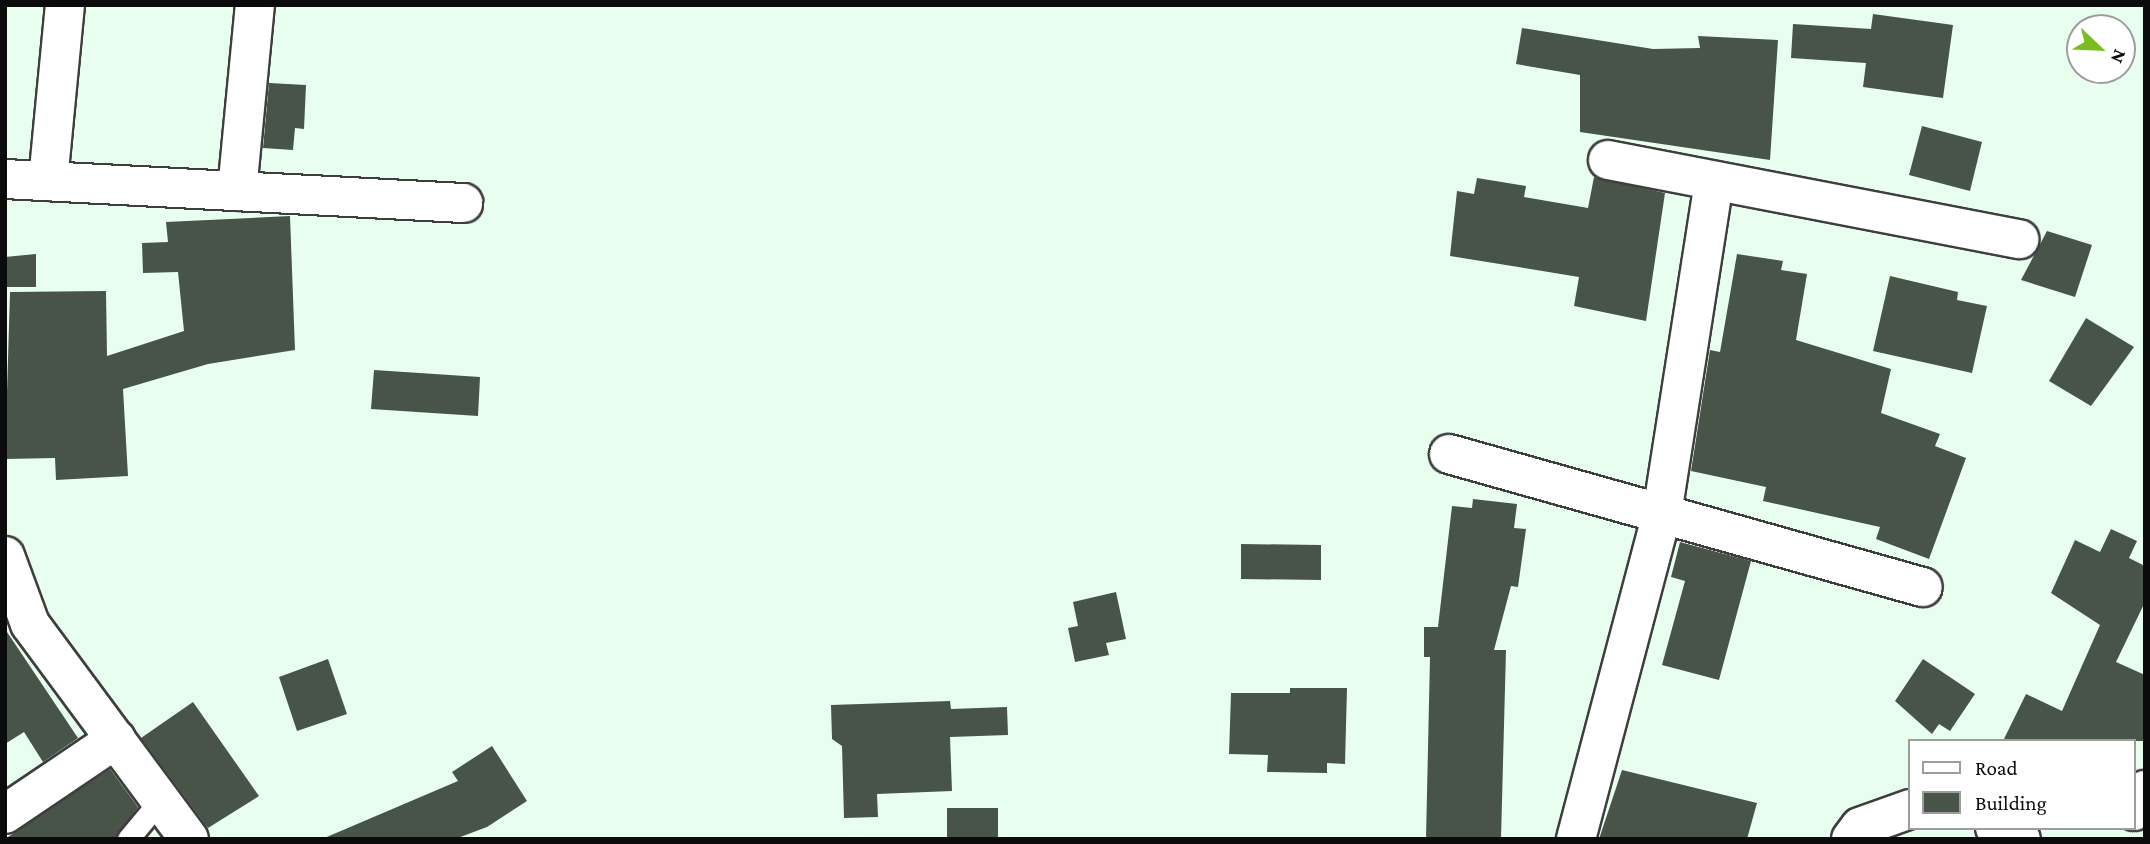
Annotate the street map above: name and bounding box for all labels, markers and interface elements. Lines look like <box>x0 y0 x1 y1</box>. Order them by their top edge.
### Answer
north arrow <box>2066 14 2136 84</box>
text: N <box>2107 47 2131 67</box>
legend <box>1909 739 2136 830</box>
text: Road <box>1975 756 2018 780</box>
text: Building <box>1975 791 2047 815</box>

